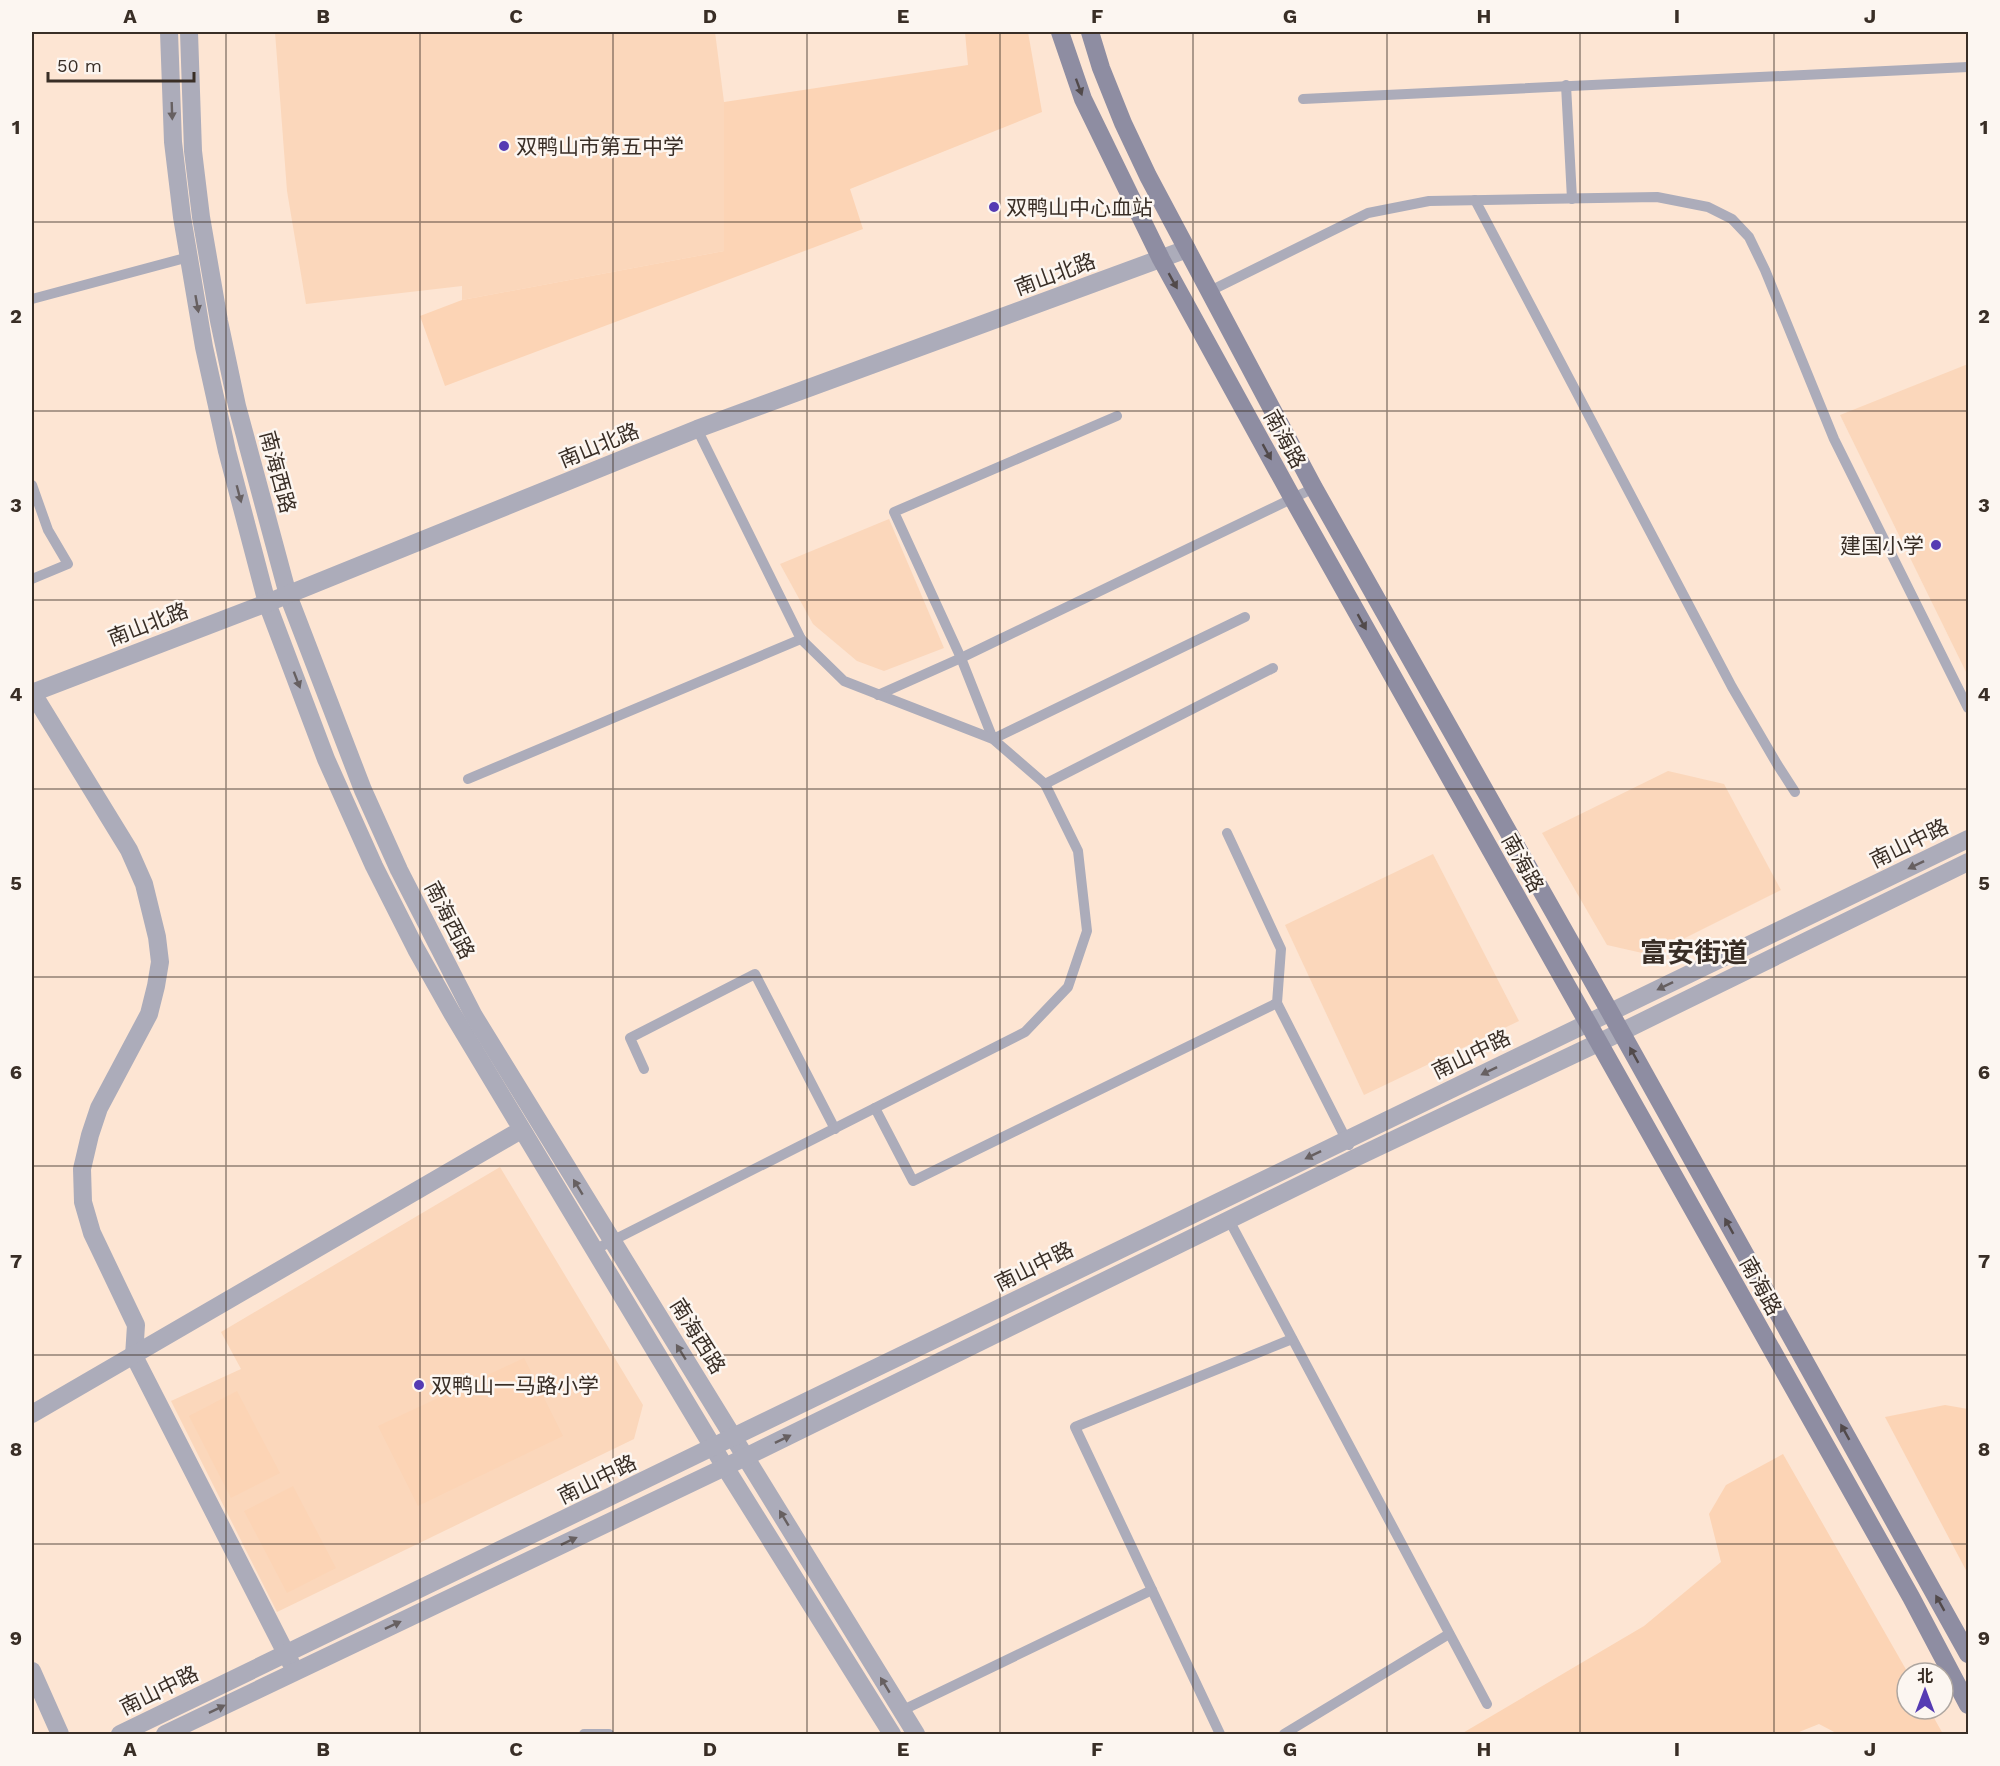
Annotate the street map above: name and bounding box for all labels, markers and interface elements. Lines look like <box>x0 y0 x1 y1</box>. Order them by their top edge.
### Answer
text: A <box>123 4 137 28</box>
text: B <box>316 4 330 28</box>
text: C <box>509 4 523 28</box>
text: D <box>703 4 717 28</box>
text: E <box>897 4 909 28</box>
text: F <box>1091 4 1103 28</box>
text: G <box>1283 4 1297 28</box>
text: H <box>1477 4 1491 28</box>
text: I <box>1674 4 1680 28</box>
text: J <box>1864 4 1876 28</box>
scale bar <box>48 45 194 83</box>
text: 50 m <box>57 55 102 76</box>
one-way arrow <box>1074 78 1084 96</box>
one-way arrow <box>167 101 176 120</box>
text: 1 <box>12 115 20 139</box>
text: 1 <box>1980 115 1988 139</box>
place label: 双鸭山市第五中学 <box>516 134 684 159</box>
marker: 双鸭山市第五中学 <box>497 139 511 153</box>
place label: 双鸭山中心血站 <box>1006 195 1153 220</box>
marker: 双鸭山中心血站 <box>987 200 1001 214</box>
street label: 南山北路 <box>1011 248 1099 300</box>
one-way arrow <box>1168 273 1178 290</box>
one-way arrow <box>192 295 201 314</box>
text: 2 <box>10 304 22 328</box>
text: 2 <box>1978 304 1990 328</box>
street label: 南海路 <box>1259 405 1311 473</box>
street label: 南山北路 <box>555 418 643 472</box>
street label: 南海西路 <box>255 428 301 516</box>
one-way arrow <box>1262 444 1272 461</box>
one-way arrow <box>235 486 244 504</box>
text: 3 <box>10 493 22 517</box>
text: 3 <box>1978 493 1990 517</box>
place label: 建国小学 <box>1840 533 1924 558</box>
marker: 建国小学 <box>1929 538 1943 552</box>
street label: 南山北路 <box>104 597 192 651</box>
one-way arrow <box>1357 614 1367 631</box>
one-way arrow <box>292 672 302 690</box>
text: 4 <box>10 682 23 706</box>
text: 4 <box>1978 682 1991 706</box>
street label: 南山中路 <box>1866 813 1952 873</box>
street label: 南海路 <box>1497 829 1549 897</box>
one-way arrow <box>1907 860 1924 869</box>
text: 5 <box>10 871 22 895</box>
text: 5 <box>1978 871 1990 895</box>
street label: 南海西路 <box>420 877 480 963</box>
district label: 富安街道 <box>1640 937 1748 969</box>
one-way arrow <box>1656 981 1673 991</box>
street label: 南山中路 <box>1428 1024 1514 1084</box>
one-way arrow <box>1629 1046 1639 1063</box>
text: 6 <box>10 1060 22 1084</box>
text: 6 <box>1978 1060 1990 1084</box>
one-way arrow <box>1480 1066 1497 1075</box>
one-way arrow <box>1305 1151 1322 1160</box>
one-way arrow <box>573 1178 584 1195</box>
one-way arrow <box>1724 1217 1734 1234</box>
street label: 南山中路 <box>991 1236 1077 1296</box>
text: 7 <box>10 1249 22 1273</box>
text: 7 <box>1978 1249 1990 1273</box>
street label: 南海路 <box>1735 1252 1787 1320</box>
street label: 南海西路 <box>665 1294 731 1378</box>
one-way arrow <box>676 1344 687 1360</box>
place label: 双鸭山一马路小学 <box>431 1373 599 1398</box>
marker: 双鸭山一马路小学 <box>412 1378 426 1392</box>
one-way arrow <box>1840 1424 1850 1441</box>
one-way arrow <box>775 1434 792 1443</box>
text: 8 <box>10 1437 22 1461</box>
text: 8 <box>1978 1437 1990 1461</box>
street label: 南山中路 <box>554 1449 640 1509</box>
one-way arrow <box>778 1510 789 1526</box>
one-way arrow <box>561 1537 578 1546</box>
one-way arrow <box>1935 1594 1945 1611</box>
one-way arrow <box>385 1620 402 1629</box>
text: 9 <box>10 1626 22 1650</box>
text: 9 <box>1978 1626 1990 1650</box>
street label: 南山中路 <box>116 1660 202 1720</box>
north arrow <box>1895 1661 1955 1721</box>
text: 北 <box>1917 1667 1933 1686</box>
one-way arrow <box>880 1676 891 1693</box>
one-way arrow <box>209 1704 226 1713</box>
text: A <box>123 1737 137 1761</box>
text: B <box>316 1737 330 1761</box>
text: C <box>509 1737 523 1761</box>
text: D <box>703 1737 717 1761</box>
text: E <box>897 1737 909 1761</box>
text: F <box>1091 1737 1103 1761</box>
text: G <box>1283 1737 1297 1761</box>
text: H <box>1477 1737 1491 1761</box>
text: I <box>1674 1737 1680 1761</box>
text: J <box>1864 1737 1876 1761</box>

